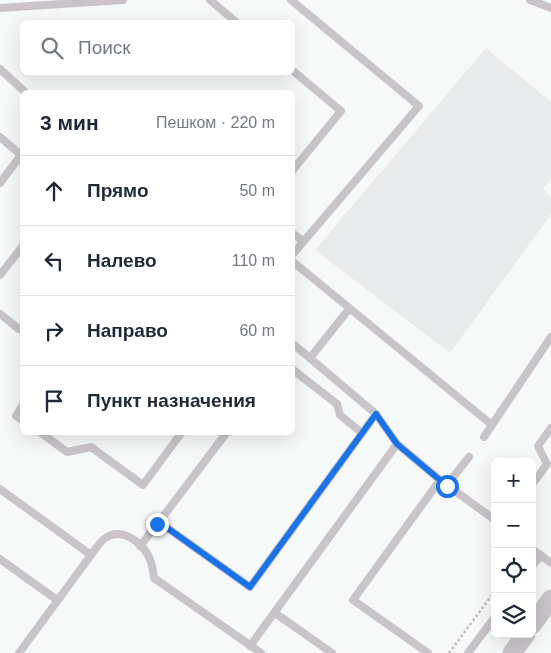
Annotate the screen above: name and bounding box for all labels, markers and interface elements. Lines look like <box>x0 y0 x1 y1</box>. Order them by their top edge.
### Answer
search box <box>20 20 295 75</box>
icon: search <box>38 34 66 62</box>
text: Поиск <box>78 37 131 58</box>
text: 3 мин <box>40 111 99 134</box>
text: Пешком · 220 m <box>156 114 275 131</box>
icon: ahead <box>40 177 68 205</box>
text: Прямо <box>87 180 149 201</box>
text: 50 m <box>239 182 275 199</box>
icon: left <box>40 247 68 275</box>
text: Налево <box>87 250 157 271</box>
text: 110 m <box>232 252 275 269</box>
icon: right <box>40 317 68 345</box>
text: Направо <box>87 320 168 341</box>
text: 60 m <box>239 322 275 339</box>
icon: arrive <box>40 387 68 415</box>
text: Пункт назначения <box>87 390 256 411</box>
map controls <box>491 458 536 638</box>
button: + <box>491 458 536 503</box>
route start <box>436 475 459 498</box>
button: − <box>491 503 536 548</box>
route end <box>146 513 169 536</box>
button: locate <box>491 548 536 593</box>
button: layers <box>491 593 536 638</box>

